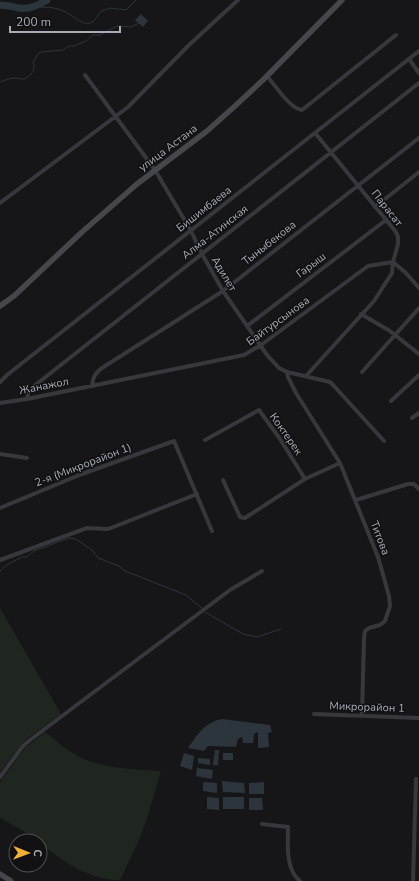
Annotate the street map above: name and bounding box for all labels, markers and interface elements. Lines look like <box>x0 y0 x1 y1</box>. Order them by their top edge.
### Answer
scale bar <box>10 8 120 34</box>
text: 200 m <box>16 14 51 30</box>
street label: улица Астана <box>136 121 200 175</box>
street label: Бишимбаева <box>173 183 235 235</box>
street label: Парасат <box>368 187 406 230</box>
street label: Алма-Атинская <box>179 201 251 263</box>
street label: Тыныбекова <box>239 217 299 269</box>
street label: Гарыш <box>293 249 329 281</box>
street label: Адилет <box>208 254 240 294</box>
street label: Байтурсынова <box>243 293 313 349</box>
street label: Жанажол <box>18 374 70 398</box>
street label: Коктерек <box>266 410 306 458</box>
street label: 2-я (Микрорайон 1) <box>33 440 133 490</box>
street label: Титова <box>367 519 393 557</box>
street label: Микрорайон 1 <box>329 698 405 716</box>
north arrow <box>8 833 48 873</box>
text: С <box>30 849 45 858</box>

